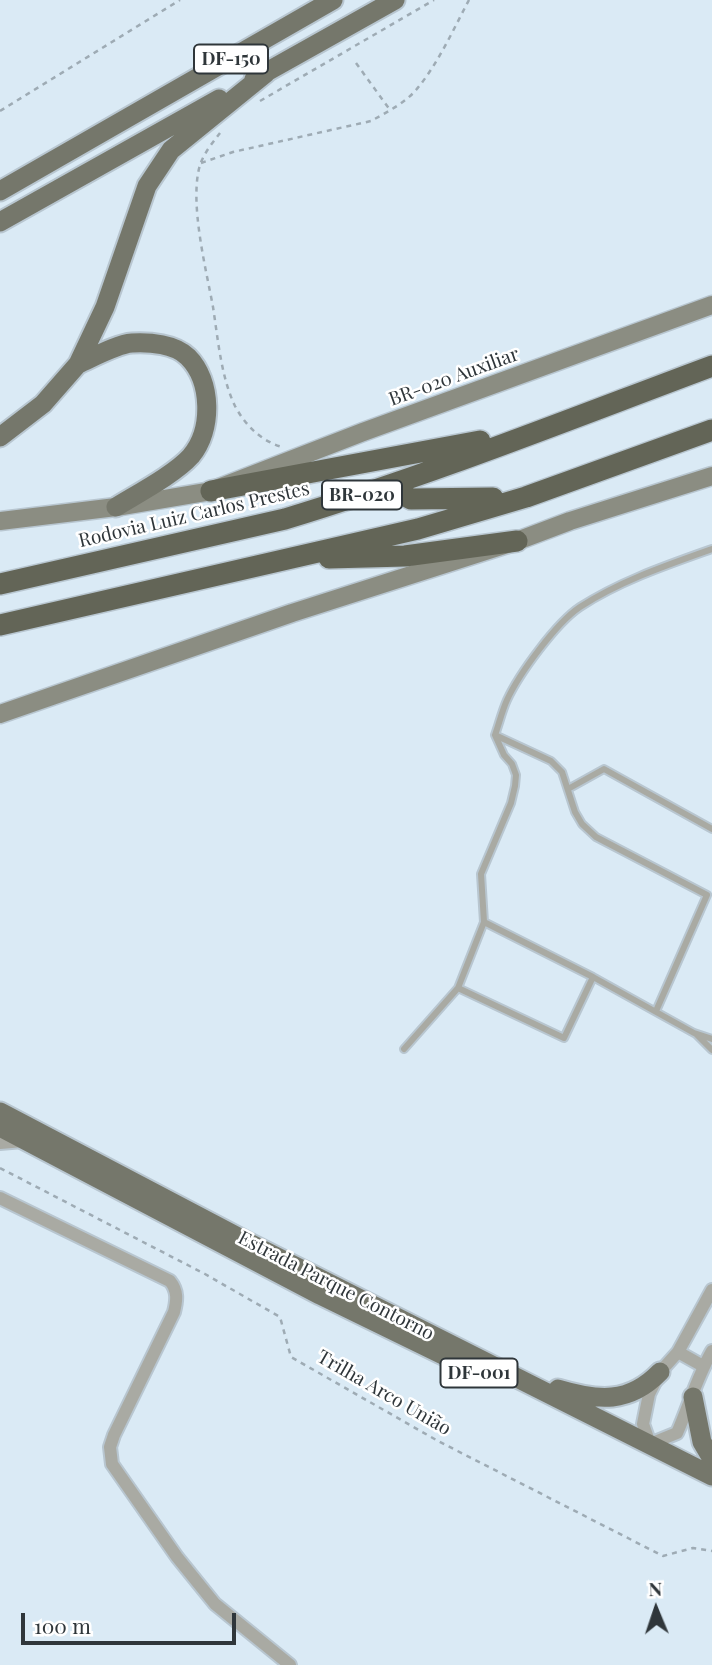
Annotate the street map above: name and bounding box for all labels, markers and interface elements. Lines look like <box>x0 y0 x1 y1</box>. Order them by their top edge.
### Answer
road number: DF-150 <box>194 44 268 74</box>
street label: BR-020 Auxiliar <box>386 343 522 411</box>
street label: Rodovia Luiz Carlos Prestes <box>76 477 312 553</box>
road number: BR-020 <box>322 480 402 509</box>
street label: Estrada Parque Contorno <box>234 1227 438 1345</box>
street label: Trilha Arco União <box>313 1346 455 1440</box>
road number: DF-001 <box>440 1358 518 1388</box>
north arrow <box>621 1574 691 1644</box>
text: N <box>648 1575 663 1601</box>
scale bar <box>24 1598 240 1642</box>
text: 100 m <box>34 1611 91 1639</box>

